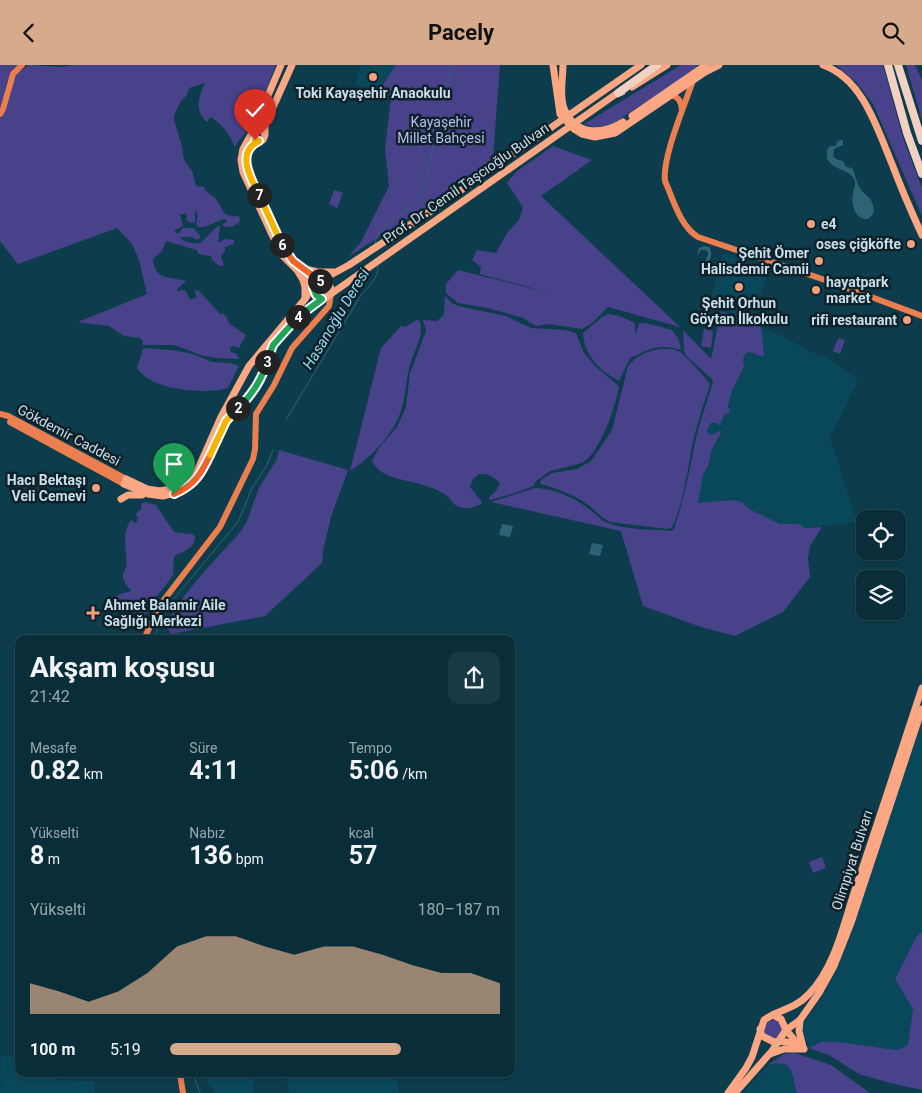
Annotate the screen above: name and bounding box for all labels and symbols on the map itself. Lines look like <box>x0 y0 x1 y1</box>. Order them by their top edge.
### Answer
marker: Toki Kayaşehir Anaokulu <box>367 71 379 83</box>
place label: Toki Kayaşehir Anaokulu <box>296 85 451 101</box>
pin <box>234 89 276 140</box>
park label: Kayaşehir Millet Bahçesi <box>397 114 485 146</box>
street label: Prof. Dr. Cemil Taşcıoğlu Bulvarı <box>380 120 552 246</box>
pin: 7 <box>246 183 272 207</box>
place label: e4 <box>821 216 837 232</box>
marker: e4 <box>805 218 817 230</box>
pin: 6 <box>270 233 294 257</box>
place label: oses çiğköfte <box>816 236 901 252</box>
marker: oses çiğköfte <box>905 238 917 250</box>
place label: Şehit Ömer Halisdemir Camii <box>701 245 809 277</box>
marker: Şehit Ömer Halisdemir Camii <box>813 255 825 267</box>
water label: Hasanoğlu Deresi <box>299 265 373 373</box>
pin: 5 <box>308 269 332 293</box>
place label: hayatpark market <box>826 274 889 306</box>
marker: Şehit Orhun Göytan İlkokulu <box>733 281 745 293</box>
marker: hayatpark market <box>810 284 822 296</box>
place label: Şehit Orhun Göytan İlkokulu <box>690 295 788 327</box>
pin: 4 <box>286 305 310 329</box>
place label: rifi restaurant <box>811 312 897 328</box>
marker: rifi restaurant <box>901 314 913 326</box>
pin: 3 <box>254 349 280 375</box>
pin: 2 <box>226 395 250 421</box>
street label: Gökdemir Caddesi <box>15 401 123 469</box>
pin <box>153 443 195 494</box>
place label: Hacı Bektaşı Veli Cemevi <box>7 472 86 504</box>
marker: Hacı Bektaşı Veli Cemevi <box>90 482 102 494</box>
place label: Ahmet Balamir Aile Sağlığı Merkezi <box>104 597 226 629</box>
marker: Ahmet Balamir Aile Sağlığı Merkezi <box>86 606 100 620</box>
street label: Olimpiyat Bulvarı <box>828 808 876 912</box>

